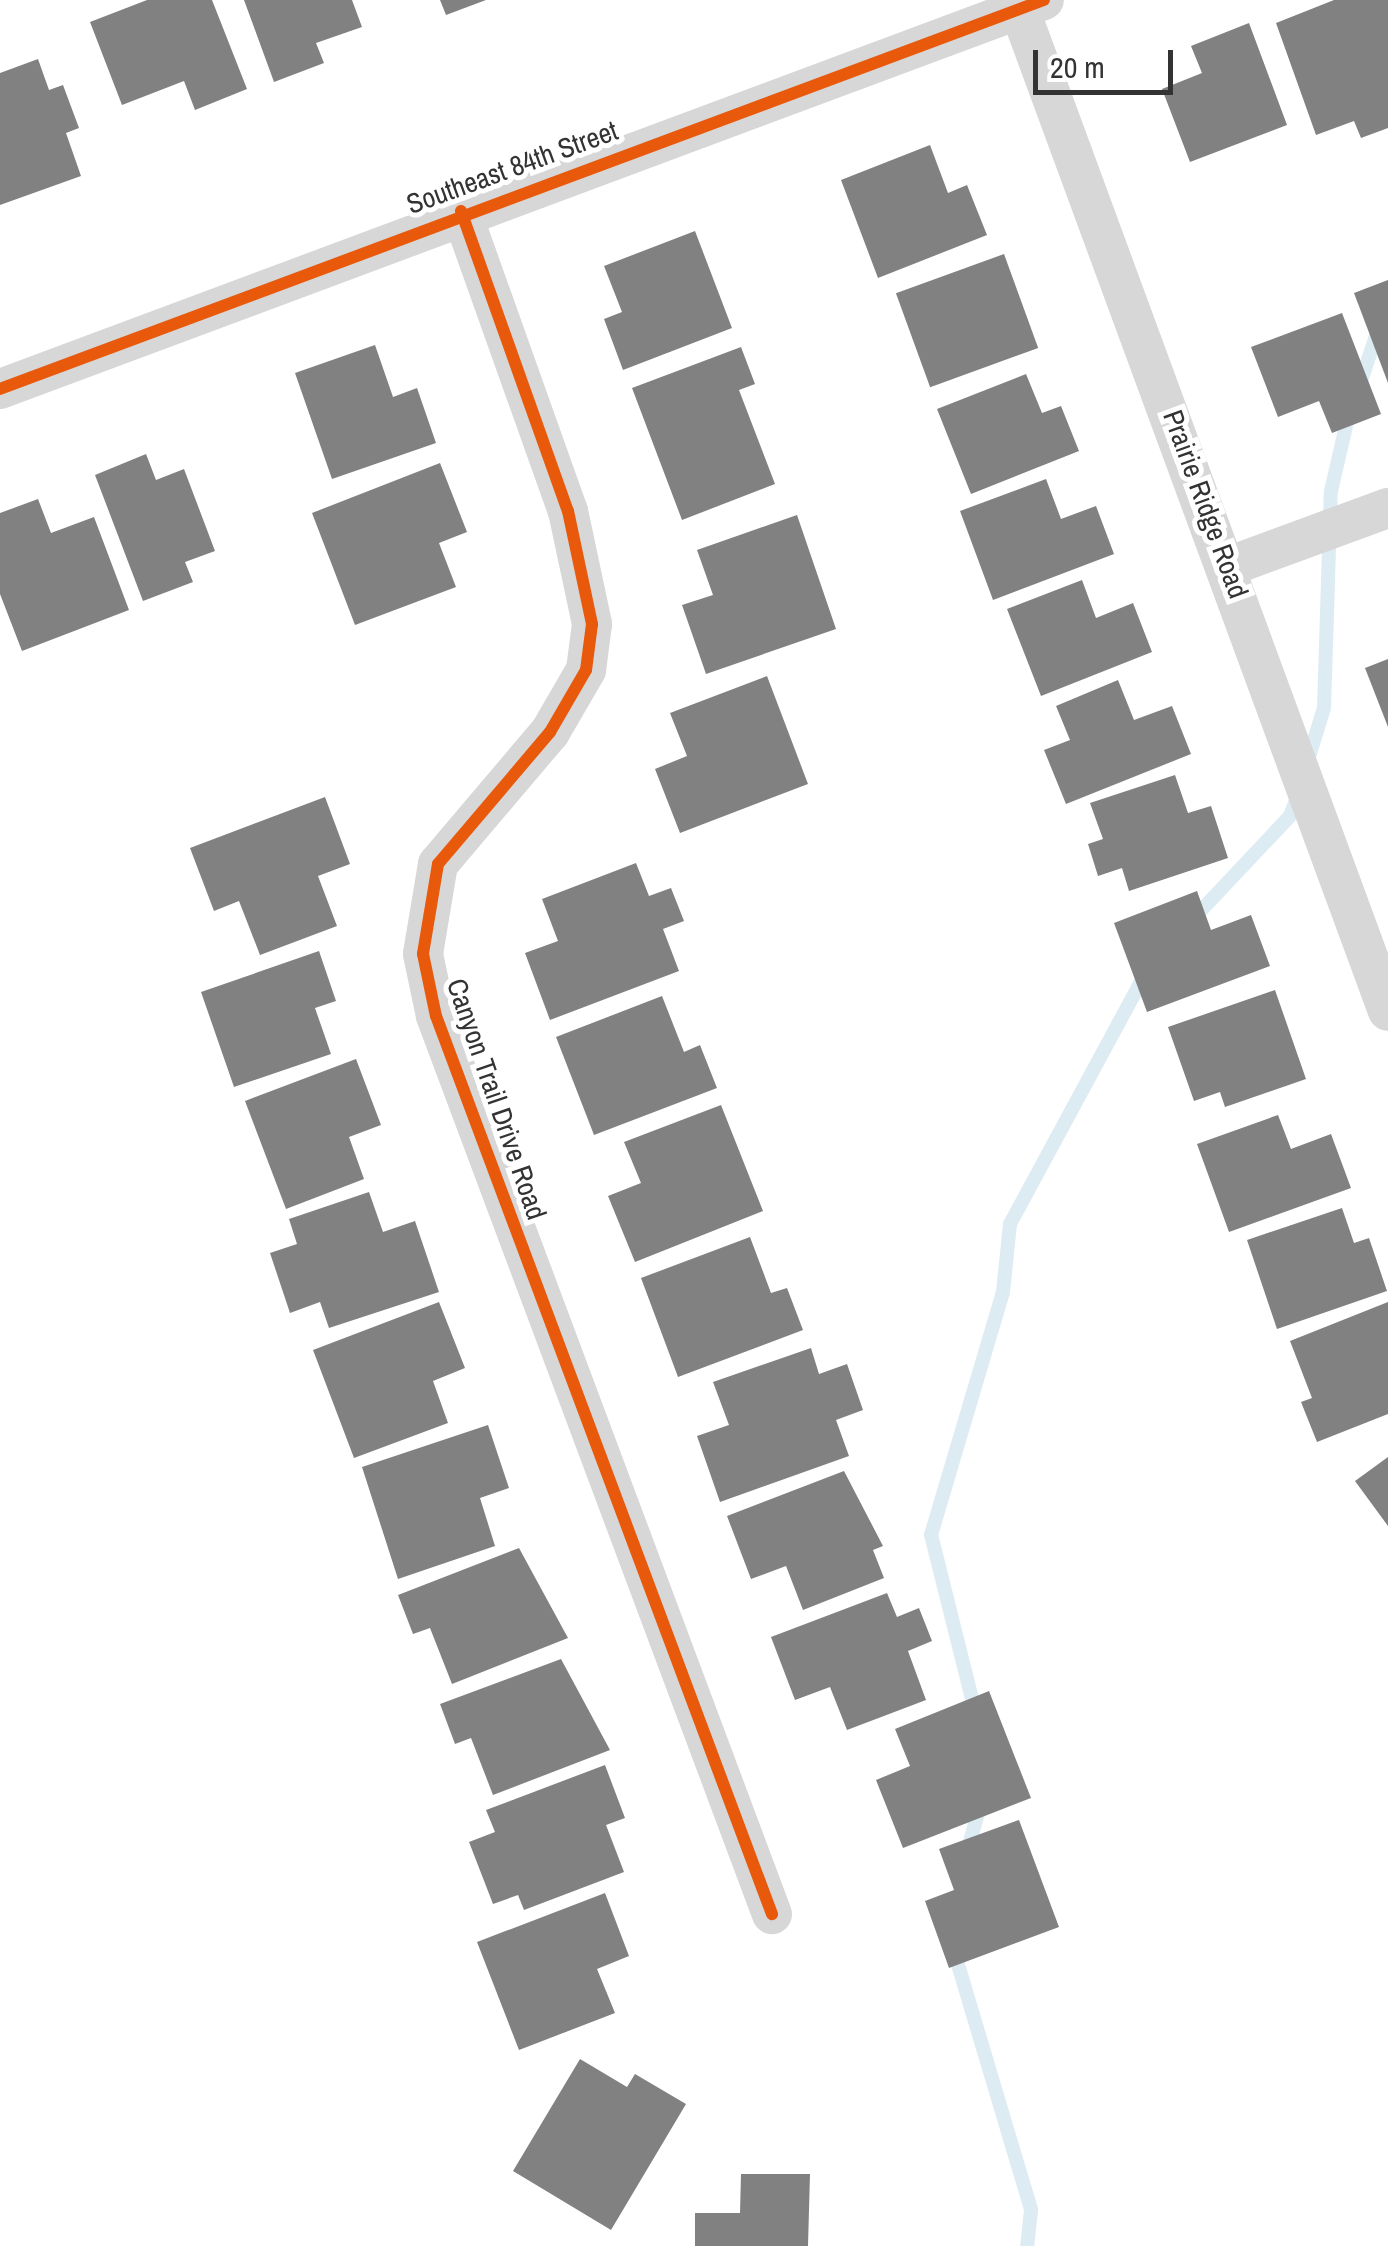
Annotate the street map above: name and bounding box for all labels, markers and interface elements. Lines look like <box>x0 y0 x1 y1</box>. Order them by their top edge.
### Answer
scale bar <box>1038 30 1178 92</box>
text: 20 m <box>1050 47 1105 87</box>
street label: Southeast 84th Street <box>402 113 622 221</box>
street label: Prairie Ridge Road <box>1156 405 1256 603</box>
street label: Canyon Trail Drive Road <box>440 974 554 1224</box>

